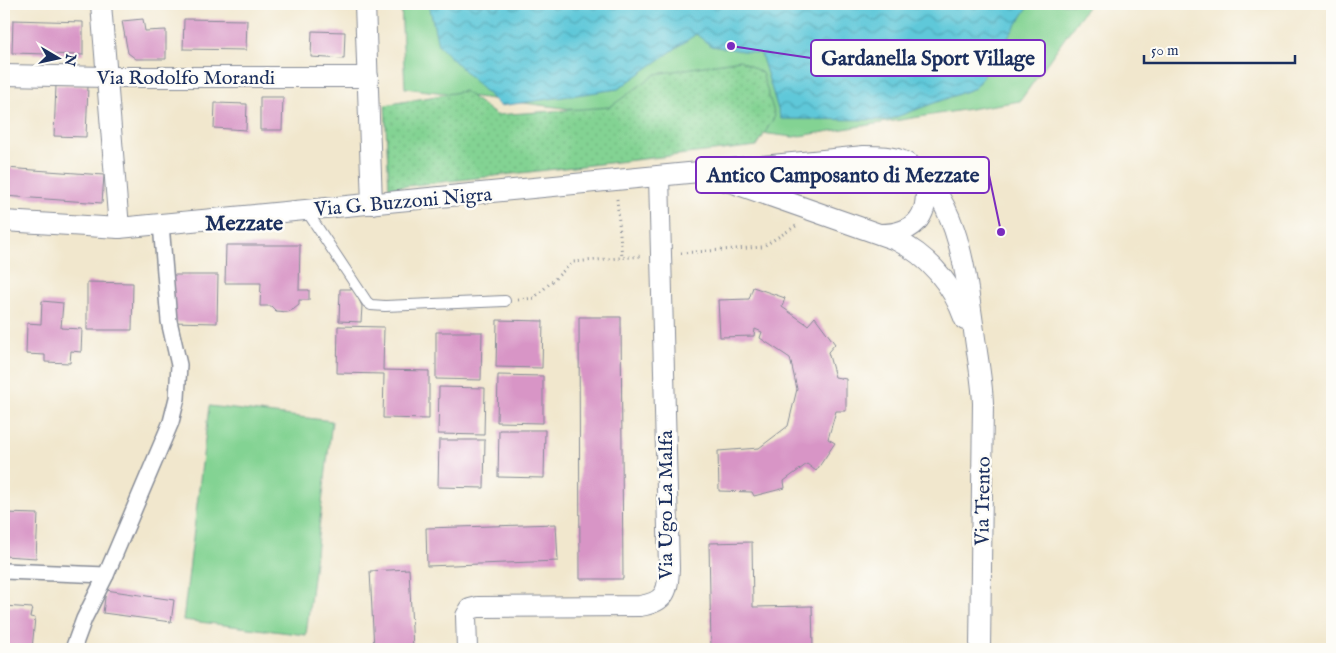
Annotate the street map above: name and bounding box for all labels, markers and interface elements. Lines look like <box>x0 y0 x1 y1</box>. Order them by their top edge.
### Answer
north arrow <box>32 32 82 82</box>
scale bar <box>1144 32 1295 64</box>
callout: Gardanella Sport Village <box>811 40 1045 76</box>
text: 50 m <box>1151 41 1179 60</box>
text: Gardanella Sport Village <box>821 46 1035 73</box>
text: N <box>60 51 80 67</box>
street label: Via Rodolfo Morandi <box>96 66 275 91</box>
callout: Antico Camposanto di Mezzate <box>696 157 989 193</box>
text: Antico Camposanto di Mezzate <box>706 163 980 190</box>
street label: Via G. Buzzoni Nigra <box>312 182 493 223</box>
district label: Mezzate <box>205 210 283 238</box>
street label: Via Ugo La Malfa <box>654 430 679 581</box>
street label: Via Trento <box>970 456 997 547</box>

